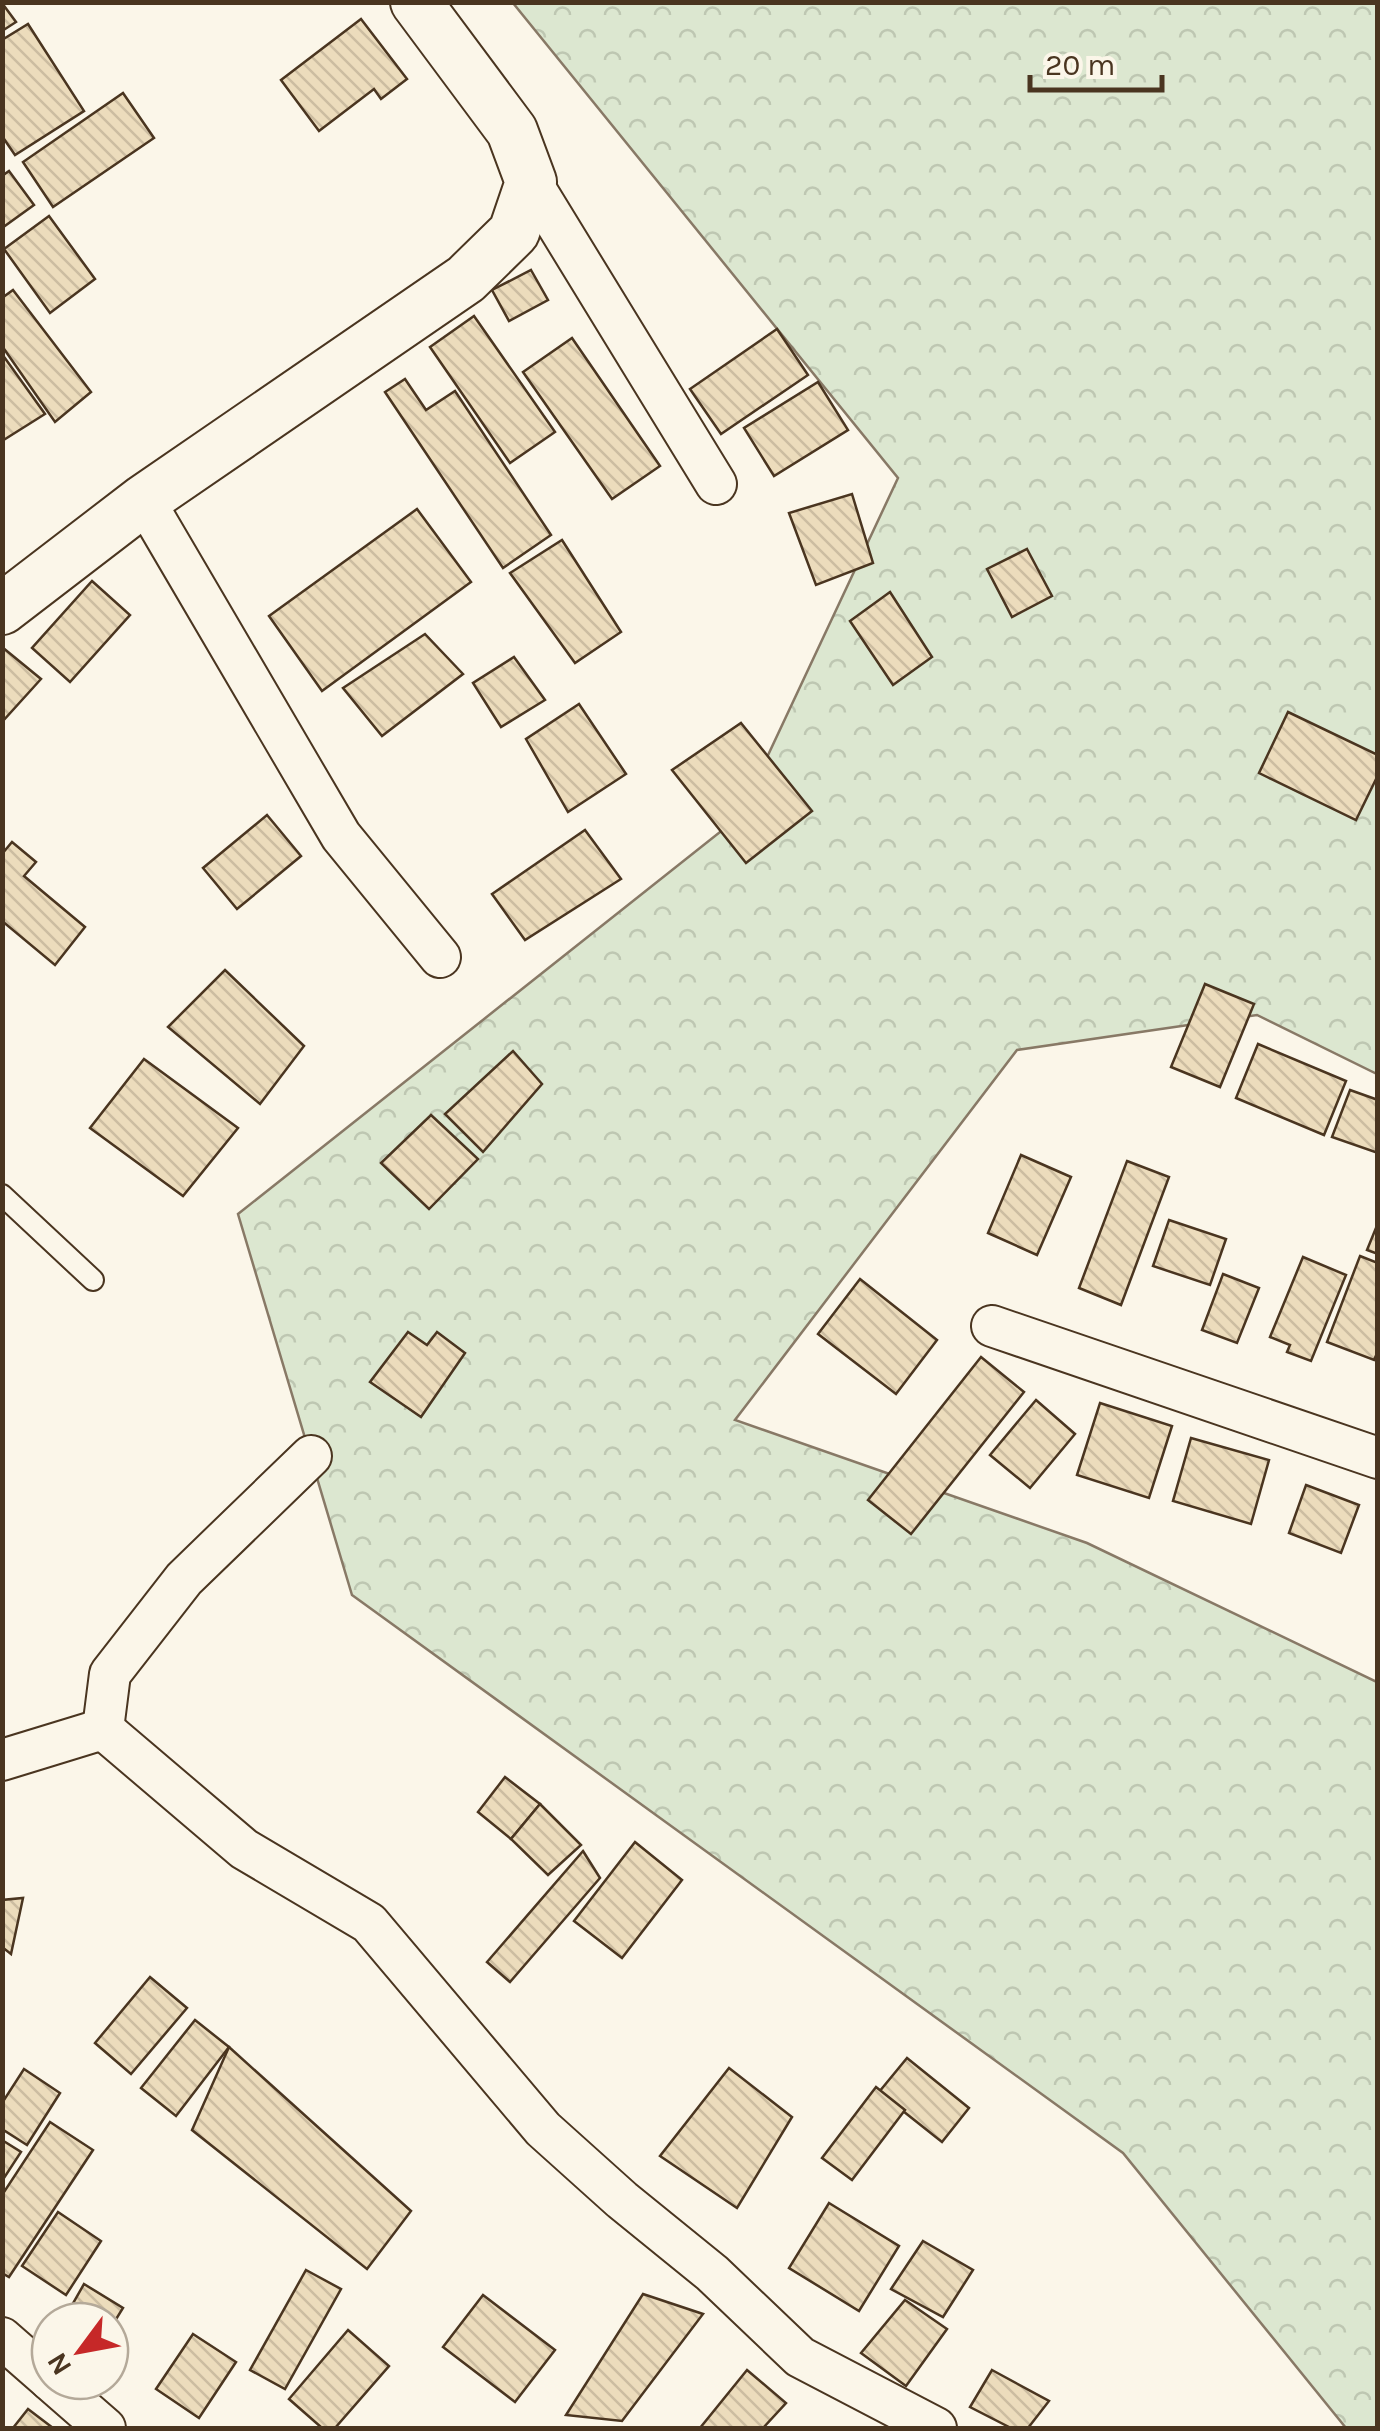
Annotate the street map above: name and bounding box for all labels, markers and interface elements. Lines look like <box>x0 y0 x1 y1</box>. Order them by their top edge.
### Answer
scale bar <box>1030 30 1162 92</box>
text: 20 m <box>1045 47 1115 83</box>
north arrow <box>30 2301 130 2401</box>
text: N <box>40 2347 79 2381</box>

